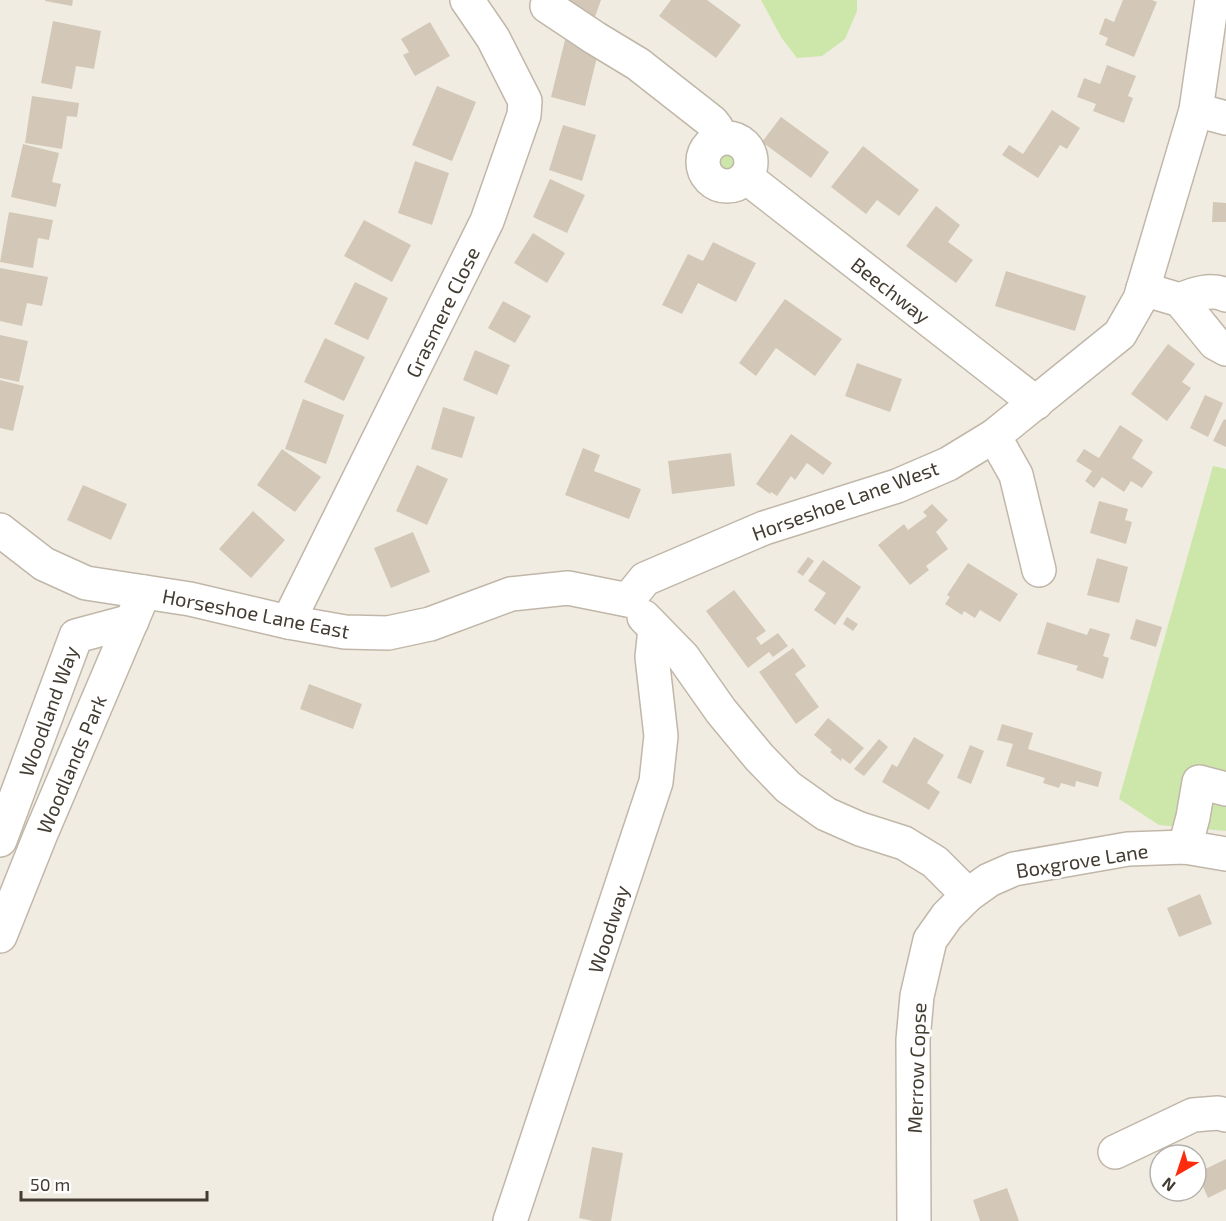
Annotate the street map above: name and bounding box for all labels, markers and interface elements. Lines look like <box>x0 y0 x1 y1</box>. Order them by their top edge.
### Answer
street label: Grasmere Close <box>400 243 484 381</box>
street label: Beechway <box>847 252 935 328</box>
street label: Horseshoe Lane West <box>748 455 942 545</box>
street label: Horseshoe Lane East <box>160 583 352 643</box>
street label: Woodland Way <box>13 642 83 780</box>
street label: Woodlands Park <box>31 691 111 837</box>
street label: Boxgrove Lane <box>1014 838 1150 882</box>
street label: Woodway <box>583 882 634 976</box>
street label: Merrow Copse <box>902 1002 930 1134</box>
north arrow <box>1148 1143 1208 1203</box>
scale bar <box>21 1164 207 1202</box>
text: 50 m <box>30 1173 70 1195</box>
text: N <box>1158 1174 1179 1196</box>

